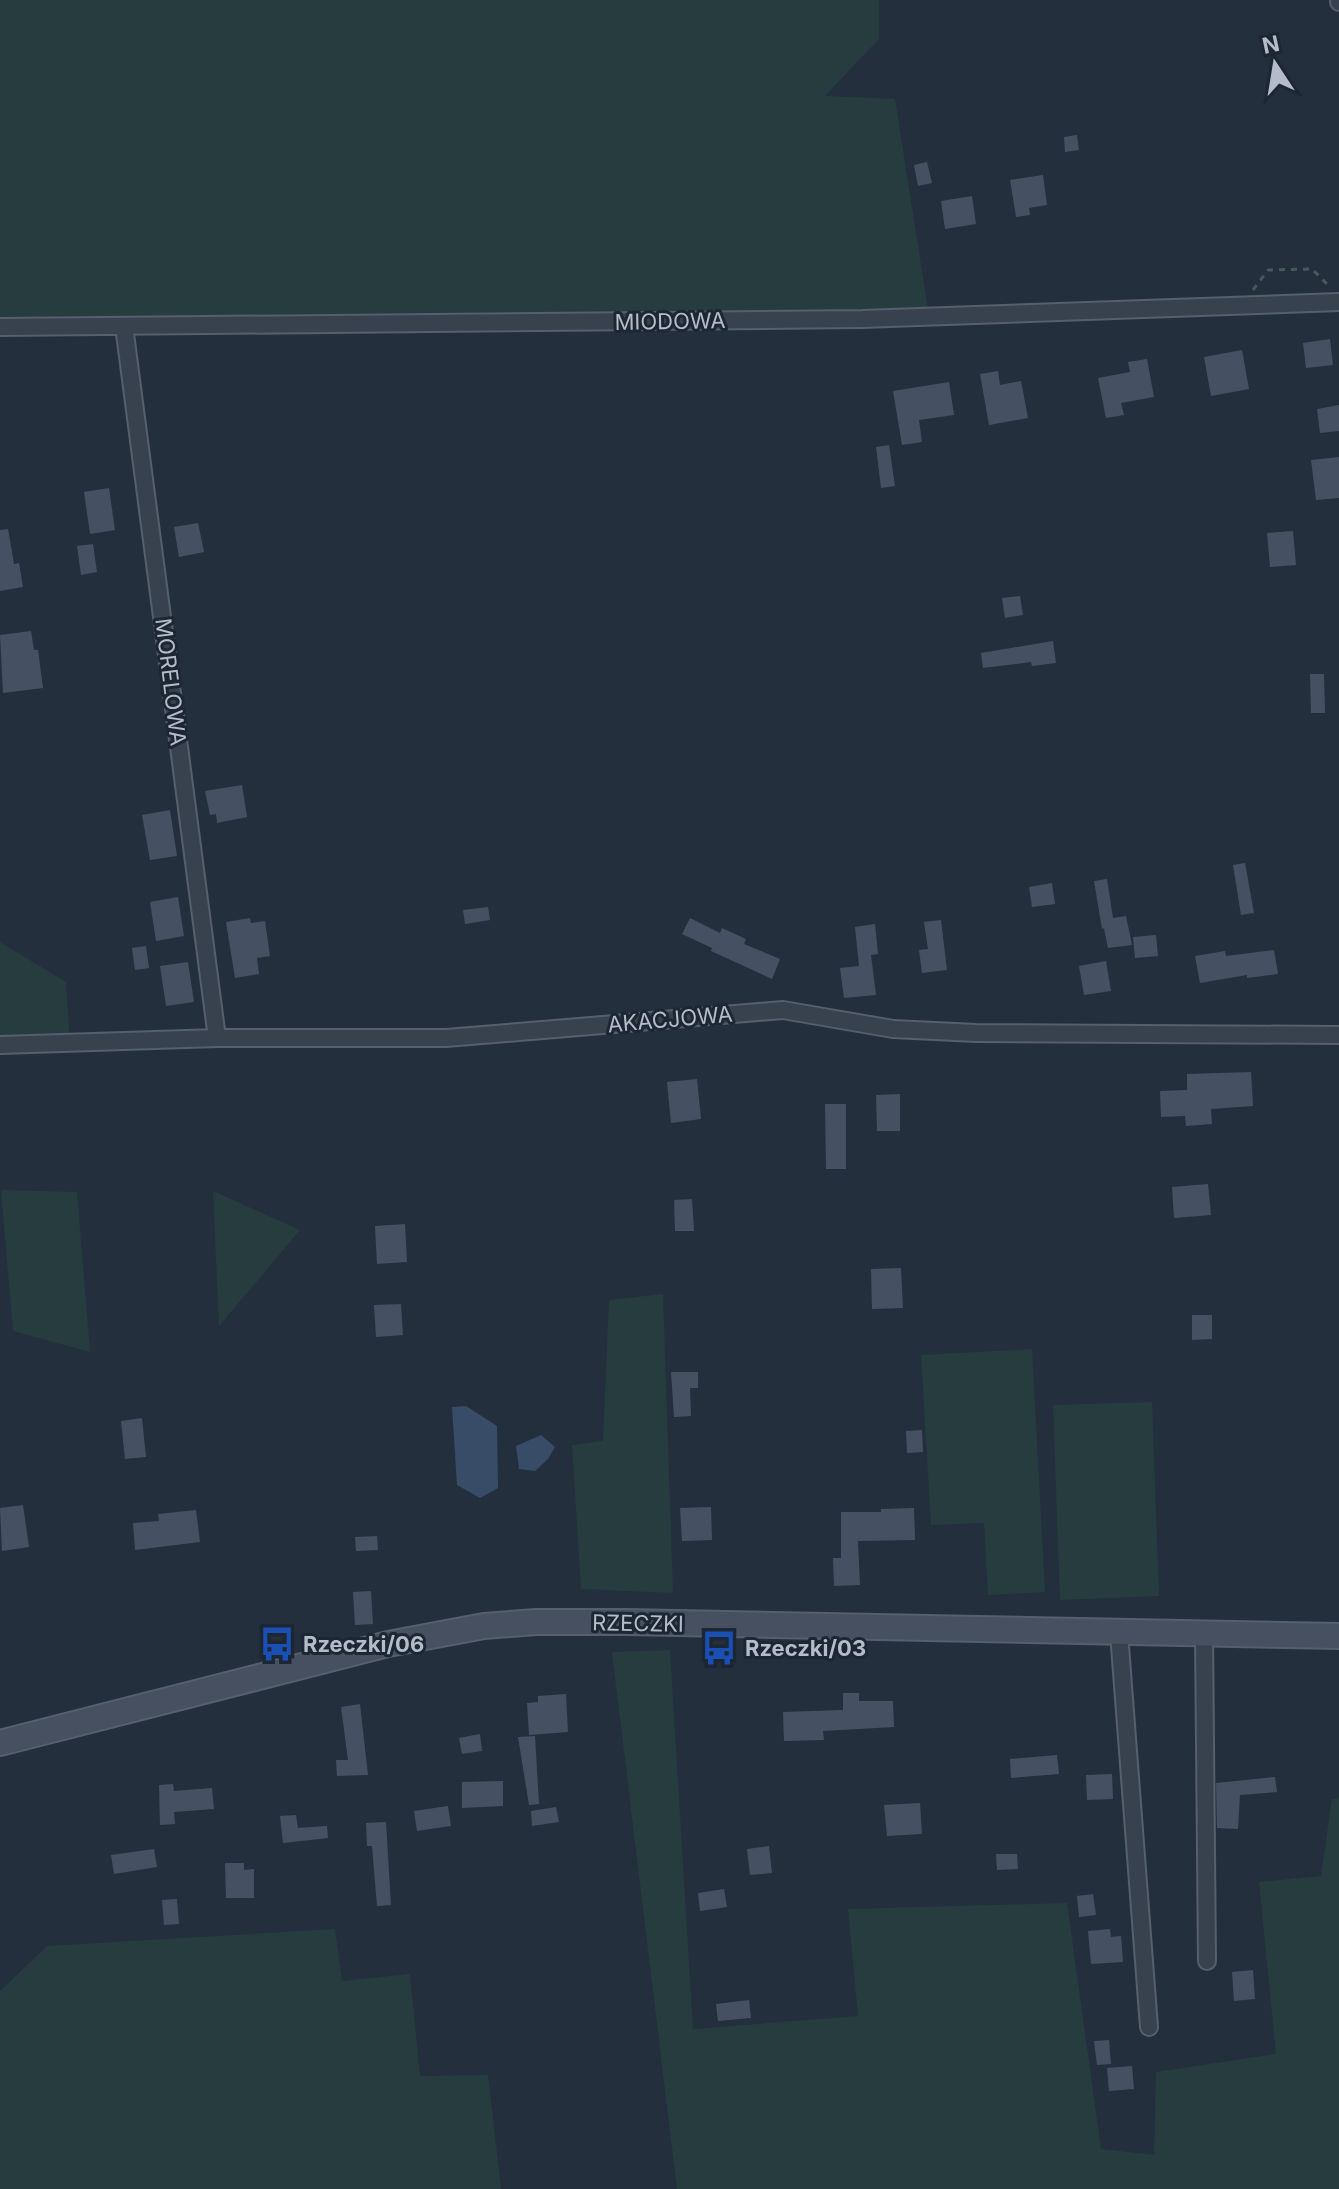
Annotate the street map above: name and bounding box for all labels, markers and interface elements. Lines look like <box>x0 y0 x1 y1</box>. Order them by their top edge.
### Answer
north arrow <box>1235 24 1315 104</box>
text: N <box>1260 30 1282 59</box>
street label: MIODOWA <box>614 307 726 335</box>
street label: MORELOWA <box>150 617 192 747</box>
street label: AKACJOWA <box>606 1001 734 1037</box>
street label: RZECZKI <box>592 1609 684 1637</box>
bus stop icon: Rzeczki/06 <box>258 1625 296 1663</box>
bus stop icon: Rzeczki/03 <box>700 1629 738 1667</box>
place label: Rzeczki/06 <box>303 1631 424 1657</box>
place label: Rzeczki/03 <box>745 1635 866 1661</box>

